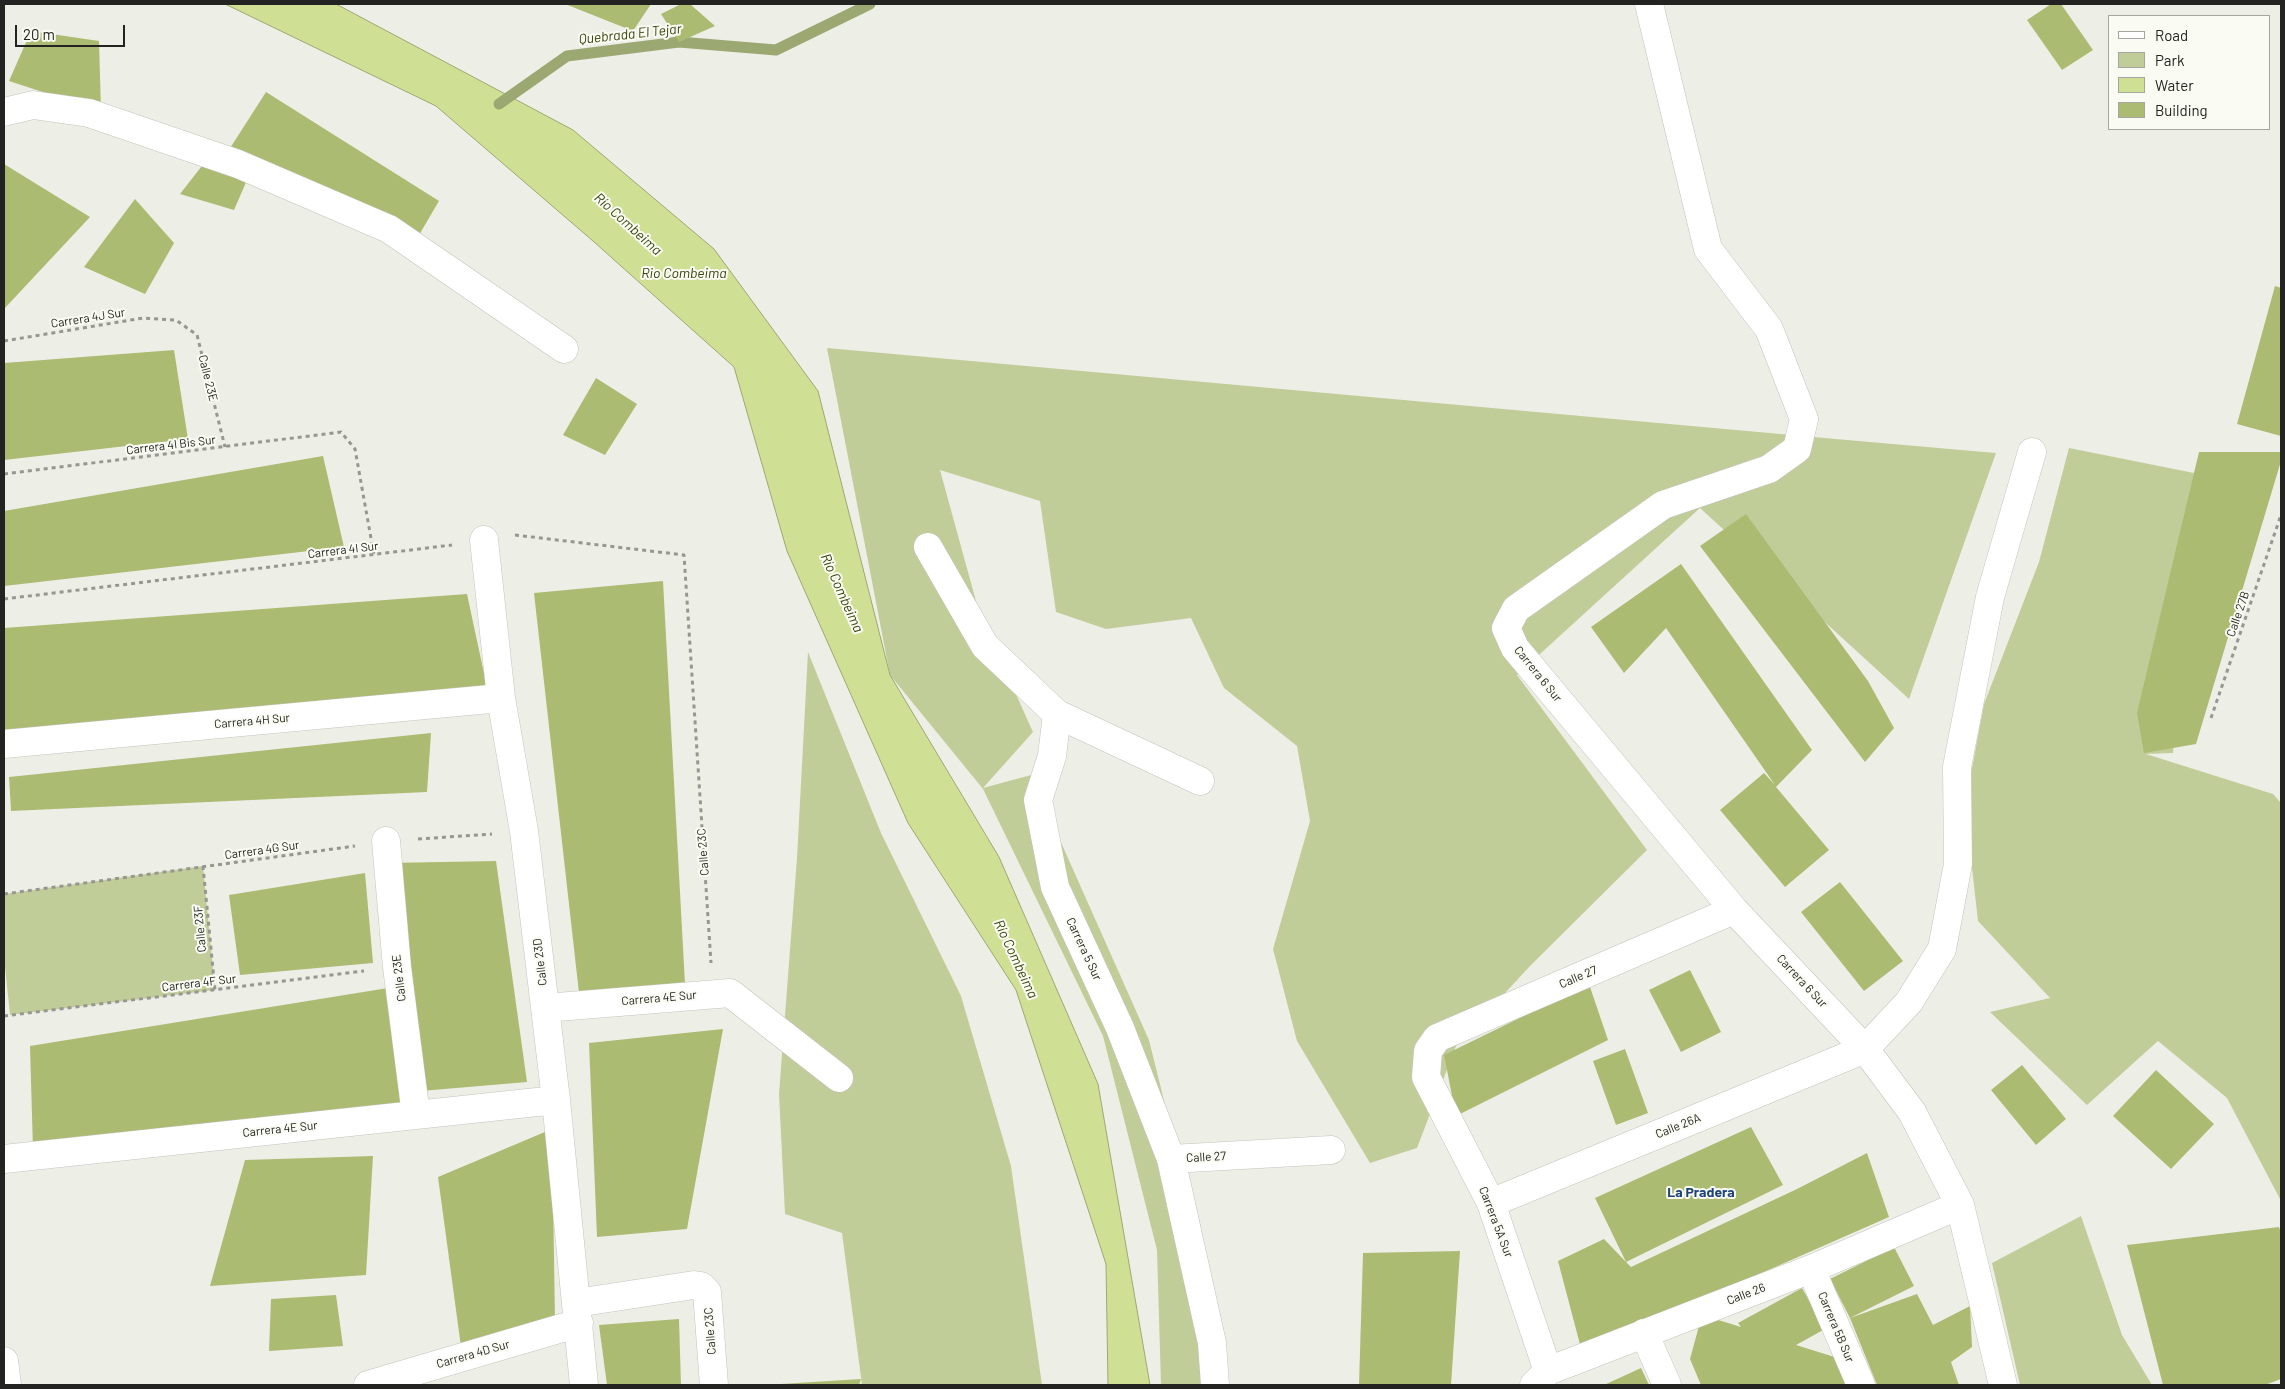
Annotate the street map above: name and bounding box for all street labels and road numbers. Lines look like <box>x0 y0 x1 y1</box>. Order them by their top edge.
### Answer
street label: Carrera 4J Sur <box>50 305 126 331</box>
street label: Calle 23E <box>195 353 221 403</box>
street label: Carrera 4I Bis Sur <box>125 432 217 458</box>
street label: Carrera 4I Sur <box>307 539 379 561</box>
street label: Calle 27B <box>2223 589 2253 639</box>
street label: Carrera 6 Sur <box>1511 643 1565 705</box>
street label: Carrera 4H Sur <box>214 711 290 731</box>
street label: Calle 23C <box>694 828 712 876</box>
street label: Carrera 4G Sur <box>224 838 300 862</box>
street label: Calle 23F <box>191 905 209 953</box>
street label: Carrera 5 Sur <box>1063 915 1105 983</box>
street label: Calle 23D <box>530 937 550 987</box>
street label: Carrera 6 Sur <box>1774 951 1830 1011</box>
street label: Calle 23E <box>389 954 409 1002</box>
street label: Calle 27 <box>1557 963 1599 991</box>
street label: Carrera 4F Sur <box>161 971 237 995</box>
street label: Carrera 4E Sur <box>621 988 697 1008</box>
street label: Calle 26A <box>1653 1110 1703 1142</box>
street label: Carrera 4E Sur <box>242 1118 318 1140</box>
street label: Calle 27 <box>1186 1149 1226 1165</box>
street label: Carrera 5A Sur <box>1476 1184 1516 1260</box>
street label: Calle 26 <box>1725 1280 1767 1308</box>
street label: Carrera 5B Sur <box>1815 1290 1857 1364</box>
street label: Calle 23C <box>701 1307 719 1355</box>
street label: Carrera 4D Sur <box>435 1337 511 1371</box>

